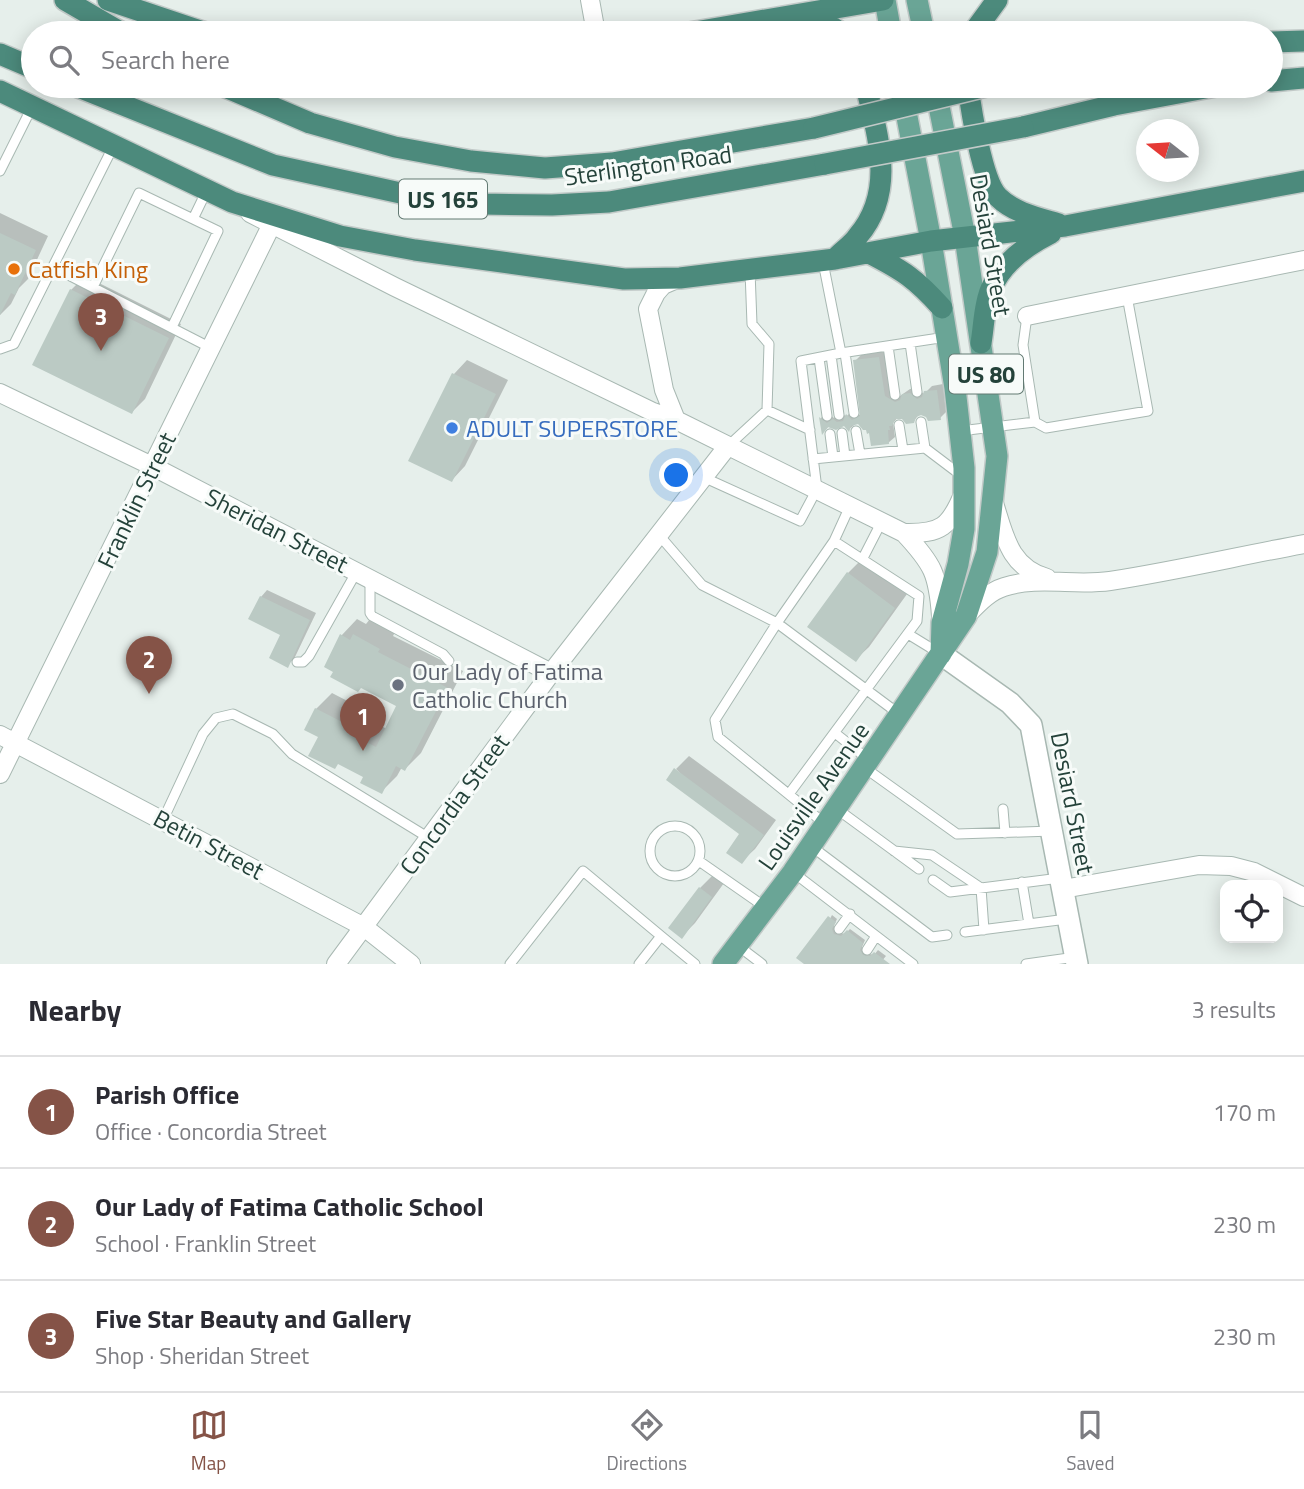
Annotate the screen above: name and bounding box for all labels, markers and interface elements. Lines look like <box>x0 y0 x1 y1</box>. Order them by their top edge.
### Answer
search box <box>21 21 1283 98</box>
text: Search here <box>101 40 230 79</box>
icon: search <box>45 41 83 79</box>
north arrow <box>1136 119 1199 182</box>
street label: Sterlington Road <box>562 135 734 195</box>
street label: Desiard Street <box>961 171 1021 320</box>
road number: US 165 <box>399 180 487 218</box>
place label: Catfish King <box>28 251 148 287</box>
marker: Catfish King <box>6 261 22 277</box>
pin: 3 <box>78 293 124 351</box>
road number: US 80 <box>949 354 1023 394</box>
place label: ADULT SUPERSTORE <box>466 410 678 446</box>
marker: ADULT SUPERSTORE <box>444 420 460 436</box>
street label: Franklin Street <box>87 425 185 574</box>
your location <box>659 458 693 492</box>
street label: Sheridan Street <box>199 478 355 582</box>
pin: 2 <box>126 636 172 694</box>
place label: Our Lady of Fatima Catholic Church <box>412 653 603 717</box>
marker: Our Lady of Fatima Catholic Church <box>390 677 406 693</box>
pin: 1 <box>340 693 386 751</box>
street label: Louisville Avenue <box>749 715 877 877</box>
street label: Concordia Street <box>391 726 518 882</box>
street label: Desiard Street <box>1042 729 1105 878</box>
street label: Betin Street <box>147 800 271 888</box>
map controls <box>1220 880 1283 943</box>
button: locate <box>1220 880 1283 943</box>
text: Nearby <box>28 987 121 1033</box>
text: 3 results <box>1192 992 1276 1027</box>
text: Parish Office <box>95 1075 239 1114</box>
text: 1 <box>45 1095 57 1130</box>
text: 170 m <box>1213 1095 1276 1130</box>
text: Office · Concordia Street <box>95 1114 327 1149</box>
text: Our Lady of Fatima Catholic School <box>95 1187 484 1226</box>
text: 2 <box>45 1207 57 1242</box>
text: 230 m <box>1213 1207 1276 1242</box>
text: School · Franklin Street <box>95 1226 316 1261</box>
text: Five Star Beauty and Gallery <box>95 1299 411 1338</box>
text: 3 <box>45 1319 57 1354</box>
text: 230 m <box>1213 1319 1276 1354</box>
text: Shop · Sheridan Street <box>95 1338 309 1373</box>
tab: Map <box>190 1406 228 1477</box>
tab: Directions <box>607 1406 687 1477</box>
tab: Saved <box>1066 1406 1114 1477</box>

